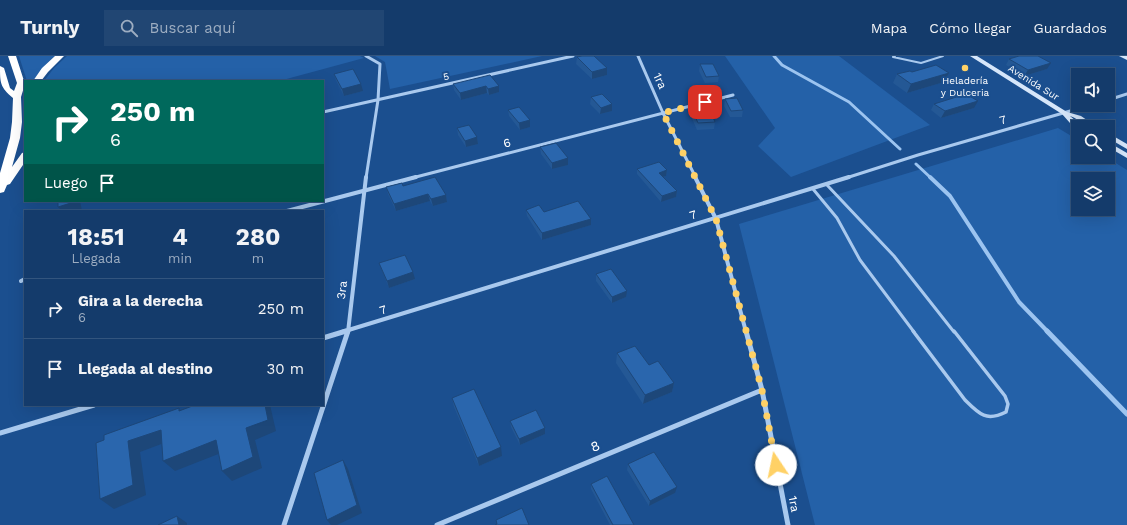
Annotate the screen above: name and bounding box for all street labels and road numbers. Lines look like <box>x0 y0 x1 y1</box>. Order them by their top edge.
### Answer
street label: Avenida Sur <box>1006 62 1061 102</box>
street label: 5 <box>442 70 450 83</box>
street label: 1ra <box>650 71 670 91</box>
street label: 7 <box>998 112 1008 128</box>
street label: 6 <box>502 135 512 151</box>
street label: 7 <box>688 207 699 223</box>
street label: 3ra <box>334 280 350 300</box>
street label: 7 <box>378 302 389 318</box>
street label: 8 <box>588 437 602 455</box>
street label: 1ra <box>786 495 802 513</box>

